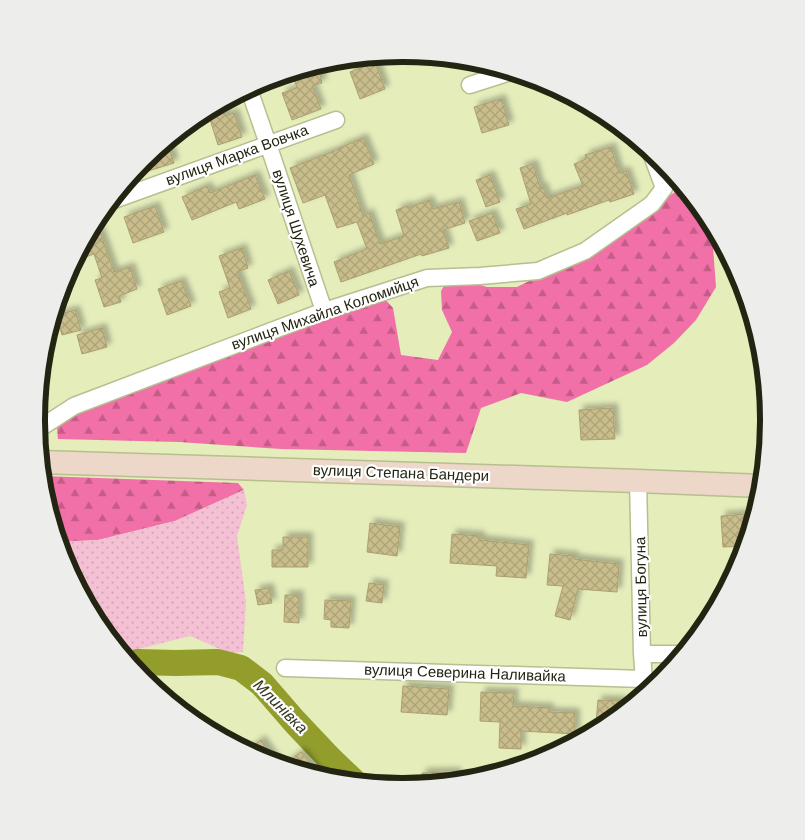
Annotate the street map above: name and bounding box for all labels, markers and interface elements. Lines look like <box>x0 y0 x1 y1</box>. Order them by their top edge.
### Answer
street label: вулиця Марка Вовчка <box>163 121 311 188</box>
street label: вулиця Шухевича <box>270 167 324 289</box>
street label: вулиця Михайла Коломийця <box>229 272 421 353</box>
street label: вулиця Степана Бандери <box>313 461 489 484</box>
street label: вулиця Богуна <box>631 536 650 637</box>
street label: вулиця Северина Наливайка <box>364 660 567 685</box>
water label: Млинівка <box>250 676 311 737</box>

